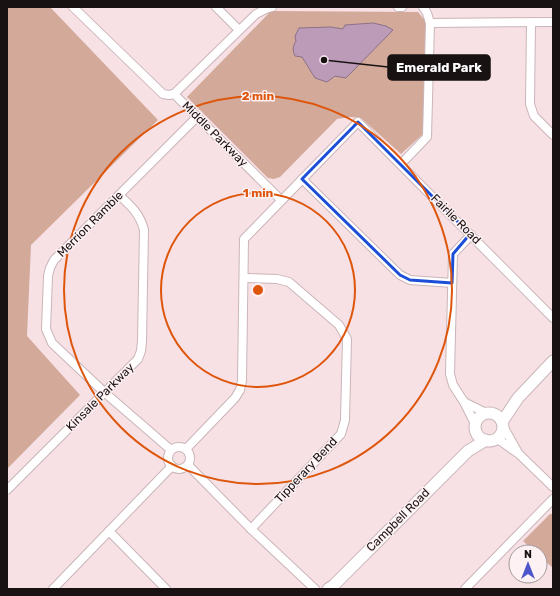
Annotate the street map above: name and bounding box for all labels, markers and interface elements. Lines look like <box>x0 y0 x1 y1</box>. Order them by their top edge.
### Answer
callout: Emerald Park <box>388 55 490 80</box>
text: Emerald Park <box>396 60 482 75</box>
text: 2 min <box>242 89 275 103</box>
street label: Middle Parkway <box>179 98 251 170</box>
text: 1 min <box>243 186 274 200</box>
street label: Merrion Ramble <box>54 188 126 260</box>
street label: Fairlie Road <box>428 191 484 247</box>
centre of rings <box>251 283 265 297</box>
street label: Kinsale Parkway <box>63 360 137 434</box>
street label: Tipperary Bend <box>272 434 340 506</box>
street label: Campbell Road <box>364 486 432 554</box>
north arrow <box>508 544 548 584</box>
text: N <box>524 548 532 561</box>

